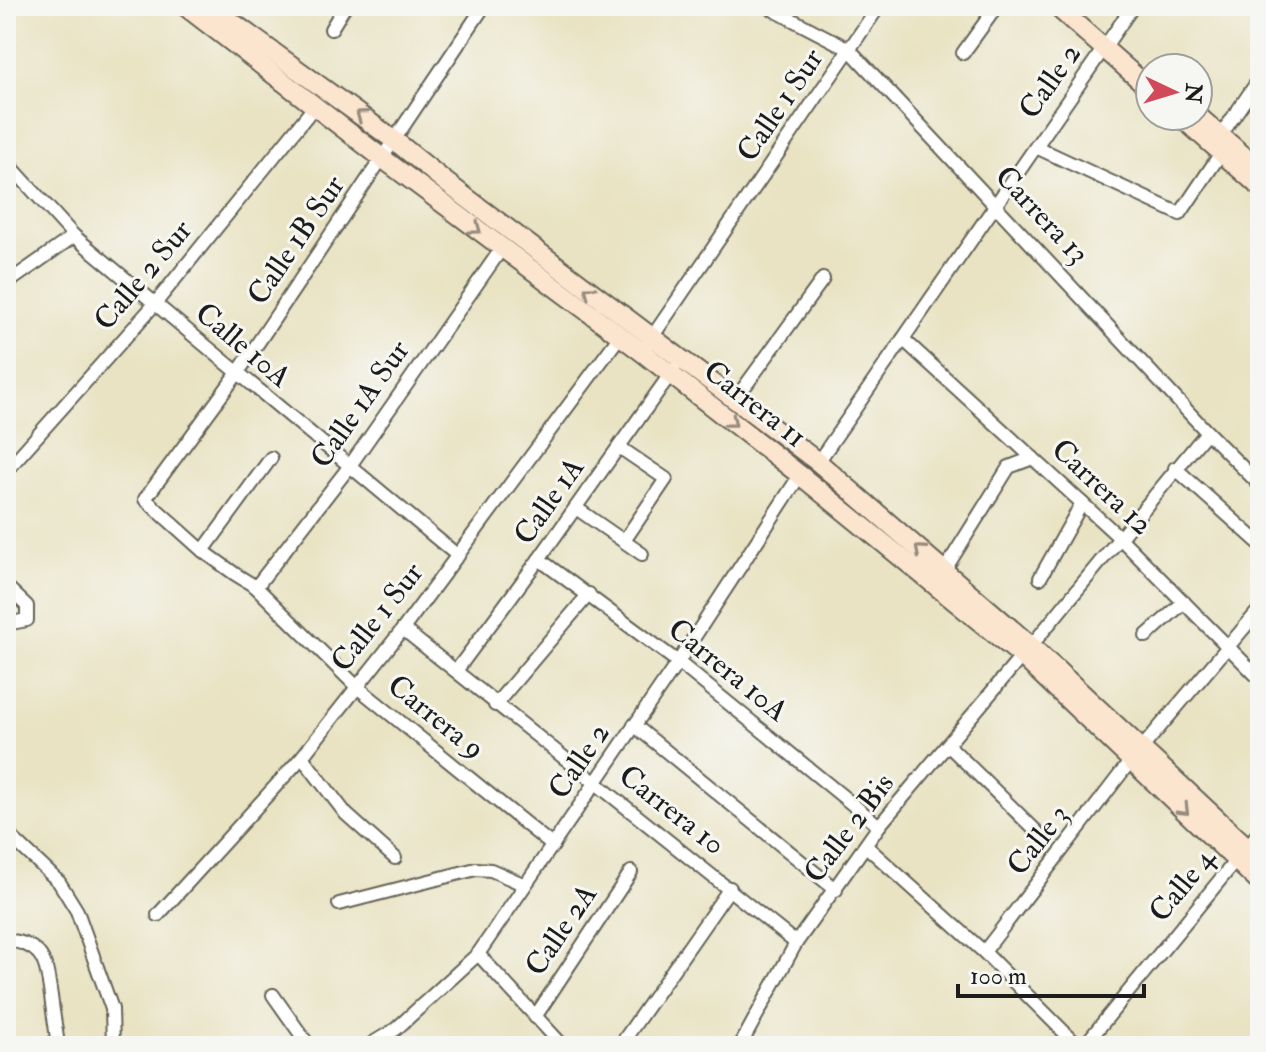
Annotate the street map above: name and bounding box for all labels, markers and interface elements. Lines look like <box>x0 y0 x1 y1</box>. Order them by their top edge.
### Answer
street label: Calle 2 <box>1011 36 1089 126</box>
street label: Calle 1 Sur <box>729 41 831 169</box>
north arrow <box>1134 52 1214 132</box>
text: N <box>1178 82 1208 104</box>
one-way arrow <box>355 111 369 125</box>
street label: Carrera 13 <box>987 158 1097 272</box>
street label: Calle 1B Sur <box>239 168 353 312</box>
street label: Calle 2 Sur <box>86 212 200 338</box>
one-way arrow <box>467 219 482 233</box>
one-way arrow <box>583 286 598 300</box>
street label: Calle 10A <box>188 294 298 396</box>
street label: Calle 1A Sur <box>303 333 417 475</box>
street label: Carrera 11 <box>696 352 814 456</box>
one-way arrow <box>723 413 738 427</box>
street label: Carrera 12 <box>1044 431 1160 543</box>
street label: Calle 1A <box>506 450 592 552</box>
one-way arrow <box>915 546 930 560</box>
street label: Calle 1 Sur <box>323 555 431 679</box>
street label: Carrera 10A <box>660 610 796 730</box>
street label: Carrera 9 <box>380 667 492 767</box>
street label: Calle 2 <box>540 716 618 806</box>
street label: Carrera 10 <box>611 757 733 863</box>
street label: Calle 2 Bis <box>796 766 902 890</box>
street label: Calle 3 <box>999 797 1077 883</box>
one-way arrow <box>1175 801 1189 815</box>
street label: Calle 4 <box>1141 839 1224 929</box>
street label: Calle 2A <box>517 877 605 983</box>
scale bar <box>958 948 1144 998</box>
text: 100 m <box>970 961 1027 992</box>

